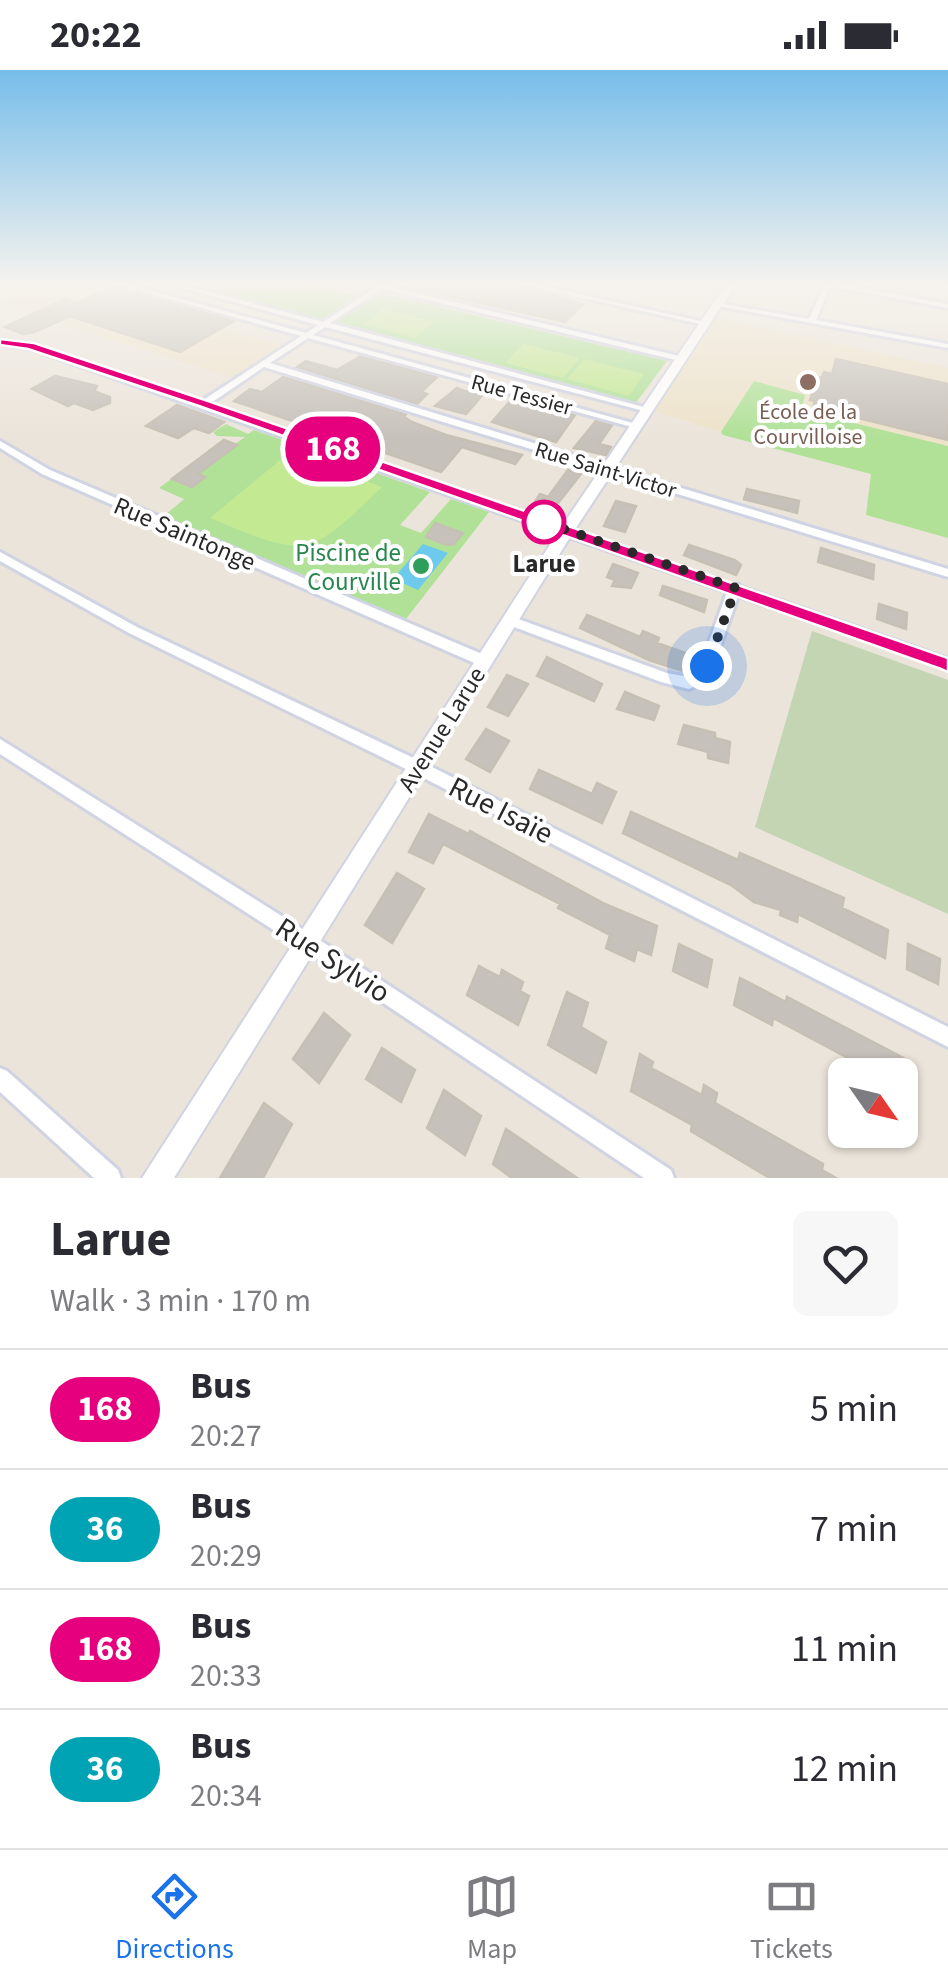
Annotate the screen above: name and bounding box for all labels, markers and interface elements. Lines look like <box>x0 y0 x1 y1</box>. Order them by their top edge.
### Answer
text: 20:22 <box>50 8 142 62</box>
street label: Rue Tessier <box>468 366 576 424</box>
marker: École de la Courvilloise <box>797 371 819 393</box>
place label: École de la Courvilloise <box>753 396 863 453</box>
line badge: 168 <box>276 416 390 482</box>
text: 168 <box>305 424 361 474</box>
street label: Rue Saint-Victor <box>531 433 681 507</box>
street label: Rue Saintonge <box>108 488 261 580</box>
marker: Larue <box>523 501 565 543</box>
place label: Piscine de Courville <box>295 535 401 600</box>
place label: Larue <box>512 546 576 582</box>
marker: Piscine de Courville <box>410 555 432 577</box>
your location <box>682 641 732 691</box>
street label: Avenue Larue <box>389 660 495 799</box>
street label: Rue Isaïe <box>441 766 560 855</box>
street label: Rue Sylvio <box>267 907 399 1014</box>
north arrow <box>828 1058 918 1148</box>
map controls <box>828 1058 918 1148</box>
text: Larue <box>50 1206 171 1274</box>
button: heart <box>793 1211 898 1316</box>
text: Walk · 3 min · 170 m <box>50 1278 311 1324</box>
text: Bus <box>190 1359 251 1413</box>
text: 5 min <box>810 1382 898 1436</box>
text: 168 <box>77 1384 133 1434</box>
text: 20:27 <box>190 1413 262 1459</box>
text: Bus <box>190 1479 251 1533</box>
text: 7 min <box>810 1502 898 1556</box>
text: 36 <box>87 1504 123 1554</box>
text: 20:29 <box>190 1533 262 1579</box>
text: Bus <box>190 1599 251 1653</box>
text: 11 min <box>791 1622 898 1676</box>
text: 168 <box>77 1624 133 1674</box>
text: 20:33 <box>190 1653 262 1699</box>
text: Bus <box>190 1719 251 1773</box>
text: 12 min <box>791 1742 898 1796</box>
text: 36 <box>87 1744 123 1794</box>
text: 20:34 <box>190 1773 262 1819</box>
tab: Directions <box>115 1869 234 1969</box>
tab: Map <box>464 1869 519 1969</box>
tab: Tickets <box>750 1869 833 1969</box>

